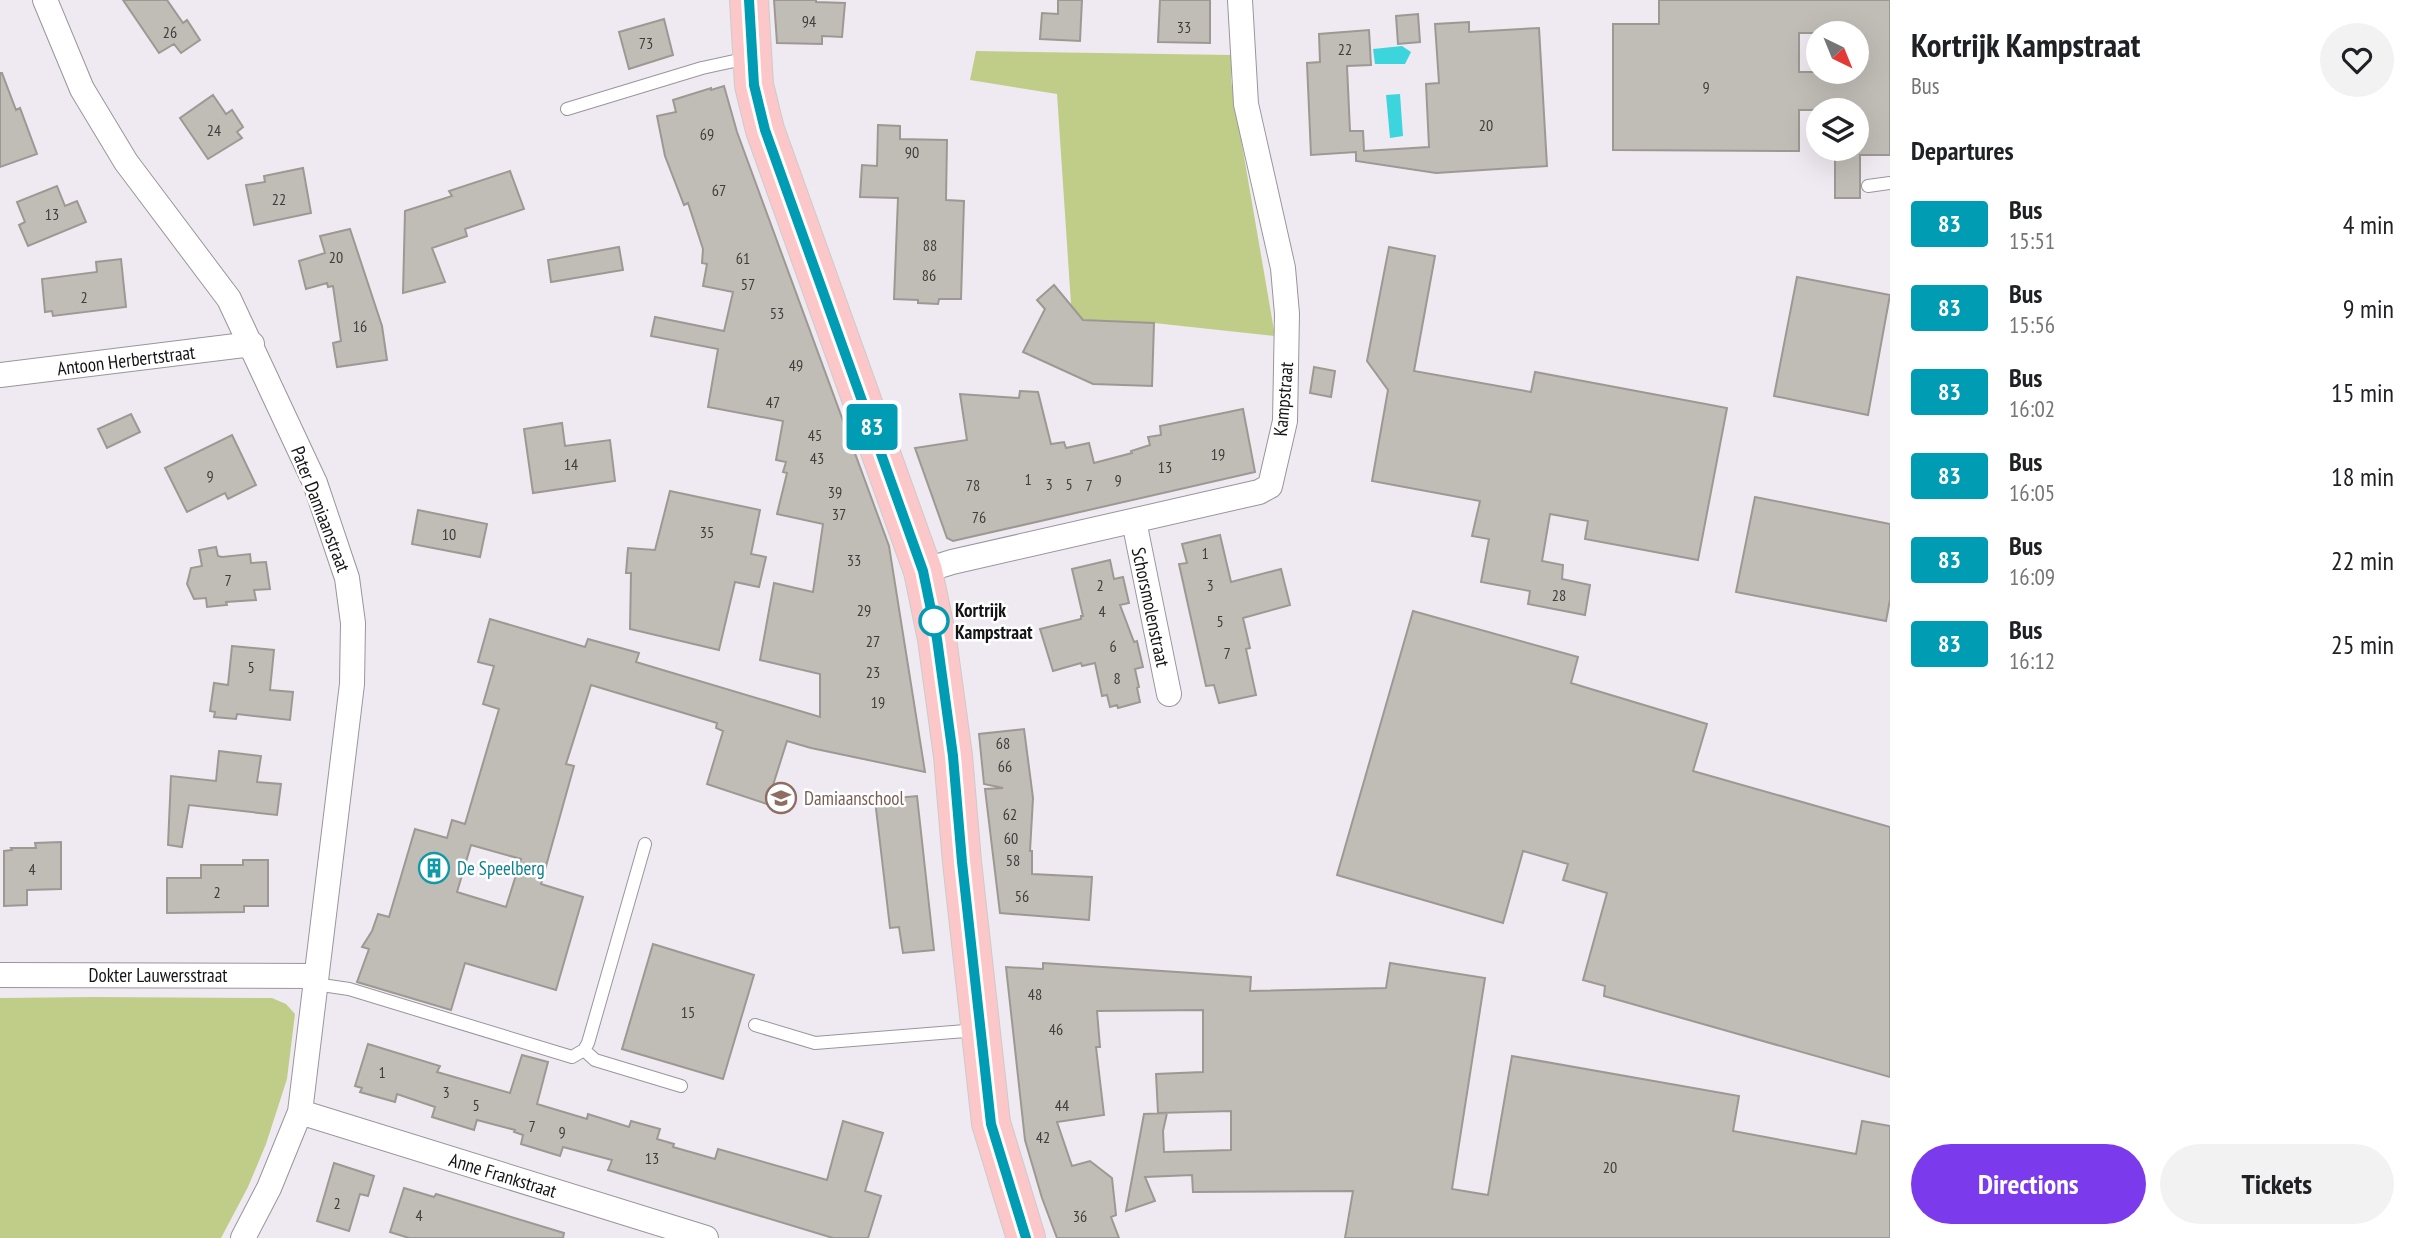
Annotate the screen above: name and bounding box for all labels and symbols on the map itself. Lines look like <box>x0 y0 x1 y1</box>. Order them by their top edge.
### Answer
house number: 94 <box>802 11 816 31</box>
house number: 33 <box>1177 17 1191 37</box>
north arrow <box>1806 21 1869 84</box>
house number: 26 <box>163 22 177 42</box>
house number: 73 <box>639 33 653 53</box>
house number: 22 <box>1338 39 1352 59</box>
house number: 9 <box>1702 77 1710 97</box>
house number: 20 <box>1479 115 1493 135</box>
house number: 24 <box>207 120 221 140</box>
house number: 69 <box>700 124 714 144</box>
house number: 90 <box>905 142 919 162</box>
house number: 67 <box>712 180 726 200</box>
house number: 22 <box>272 189 286 209</box>
house number: 13 <box>45 204 59 224</box>
house number: 88 <box>923 235 937 255</box>
house number: 20 <box>329 247 343 267</box>
house number: 61 <box>736 248 750 268</box>
house number: 86 <box>922 265 936 285</box>
house number: 57 <box>741 274 755 294</box>
house number: 2 <box>80 287 88 307</box>
house number: 53 <box>770 303 784 323</box>
house number: 16 <box>353 316 367 336</box>
street label: Antoon Herbertstraat <box>56 340 197 380</box>
house number: 49 <box>789 355 803 375</box>
street label: Kampstraat <box>1268 360 1298 437</box>
house number: 47 <box>766 392 780 412</box>
line badge: 83 <box>840 404 903 450</box>
house number: 45 <box>808 425 822 445</box>
street label: Pater Damiaanstraat <box>286 443 356 576</box>
house number: 19 <box>1211 444 1225 464</box>
house number: 43 <box>810 448 824 468</box>
house number: 14 <box>564 454 578 474</box>
house number: 13 <box>1158 457 1172 477</box>
house number: 9 <box>206 466 214 486</box>
house number: 1 <box>1024 469 1032 489</box>
house number: 9 <box>1114 470 1122 490</box>
house number: 3 <box>1045 474 1053 494</box>
house number: 5 <box>1065 474 1073 494</box>
house number: 78 <box>966 475 980 495</box>
house number: 7 <box>1085 475 1093 495</box>
house number: 39 <box>828 482 842 502</box>
house number: 37 <box>832 504 846 524</box>
house number: 76 <box>972 507 986 527</box>
house number: 35 <box>700 522 714 542</box>
house number: 10 <box>442 524 456 544</box>
house number: 1 <box>1201 543 1209 563</box>
street label: Schorsmolenstraat <box>1127 545 1176 670</box>
house number: 33 <box>847 550 861 570</box>
house number: 7 <box>224 570 232 590</box>
house number: 2 <box>1096 575 1104 595</box>
house number: 3 <box>1206 575 1214 595</box>
house number: 28 <box>1552 585 1566 605</box>
place label: Kortrijk Kampstraat <box>955 598 1033 644</box>
house number: 29 <box>857 600 871 620</box>
house number: 4 <box>1098 601 1106 621</box>
marker: Kortrijk Kampstraat <box>919 606 949 636</box>
house number: 5 <box>1216 611 1224 631</box>
house number: 27 <box>866 631 880 651</box>
house number: 6 <box>1109 636 1117 656</box>
house number: 7 <box>1223 643 1231 663</box>
house number: 5 <box>247 657 255 677</box>
house number: 23 <box>866 662 880 682</box>
house number: 8 <box>1113 668 1121 688</box>
house number: 19 <box>871 692 885 712</box>
house number: 68 <box>996 733 1010 753</box>
house number: 66 <box>998 756 1012 776</box>
school or university icon: Damiaanschool <box>764 781 798 815</box>
place label: Damiaanschool <box>804 786 905 810</box>
house number: 62 <box>1003 804 1017 824</box>
house number: 60 <box>1004 828 1018 848</box>
house number: 58 <box>1006 850 1020 870</box>
building icon: De Speelberg <box>417 851 451 885</box>
place label: De Speelberg <box>457 856 545 880</box>
house number: 4 <box>28 859 36 879</box>
house number: 2 <box>213 882 221 902</box>
house number: 56 <box>1015 886 1029 906</box>
street label: Dokter Lauwersstraat <box>89 963 228 987</box>
house number: 48 <box>1028 984 1042 1004</box>
house number: 15 <box>681 1002 695 1022</box>
house number: 46 <box>1049 1019 1063 1039</box>
house number: 1 <box>378 1062 386 1082</box>
house number: 3 <box>442 1082 450 1102</box>
house number: 5 <box>472 1095 480 1115</box>
house number: 44 <box>1055 1095 1069 1115</box>
house number: 7 <box>528 1116 536 1136</box>
house number: 9 <box>558 1122 566 1142</box>
house number: 42 <box>1036 1127 1050 1147</box>
street label: Anne Frankstraat <box>446 1147 560 1203</box>
house number: 13 <box>645 1148 659 1168</box>
house number: 20 <box>1603 1157 1617 1177</box>
house number: 2 <box>333 1193 341 1213</box>
house number: 4 <box>415 1205 423 1225</box>
house number: 36 <box>1073 1206 1087 1226</box>

